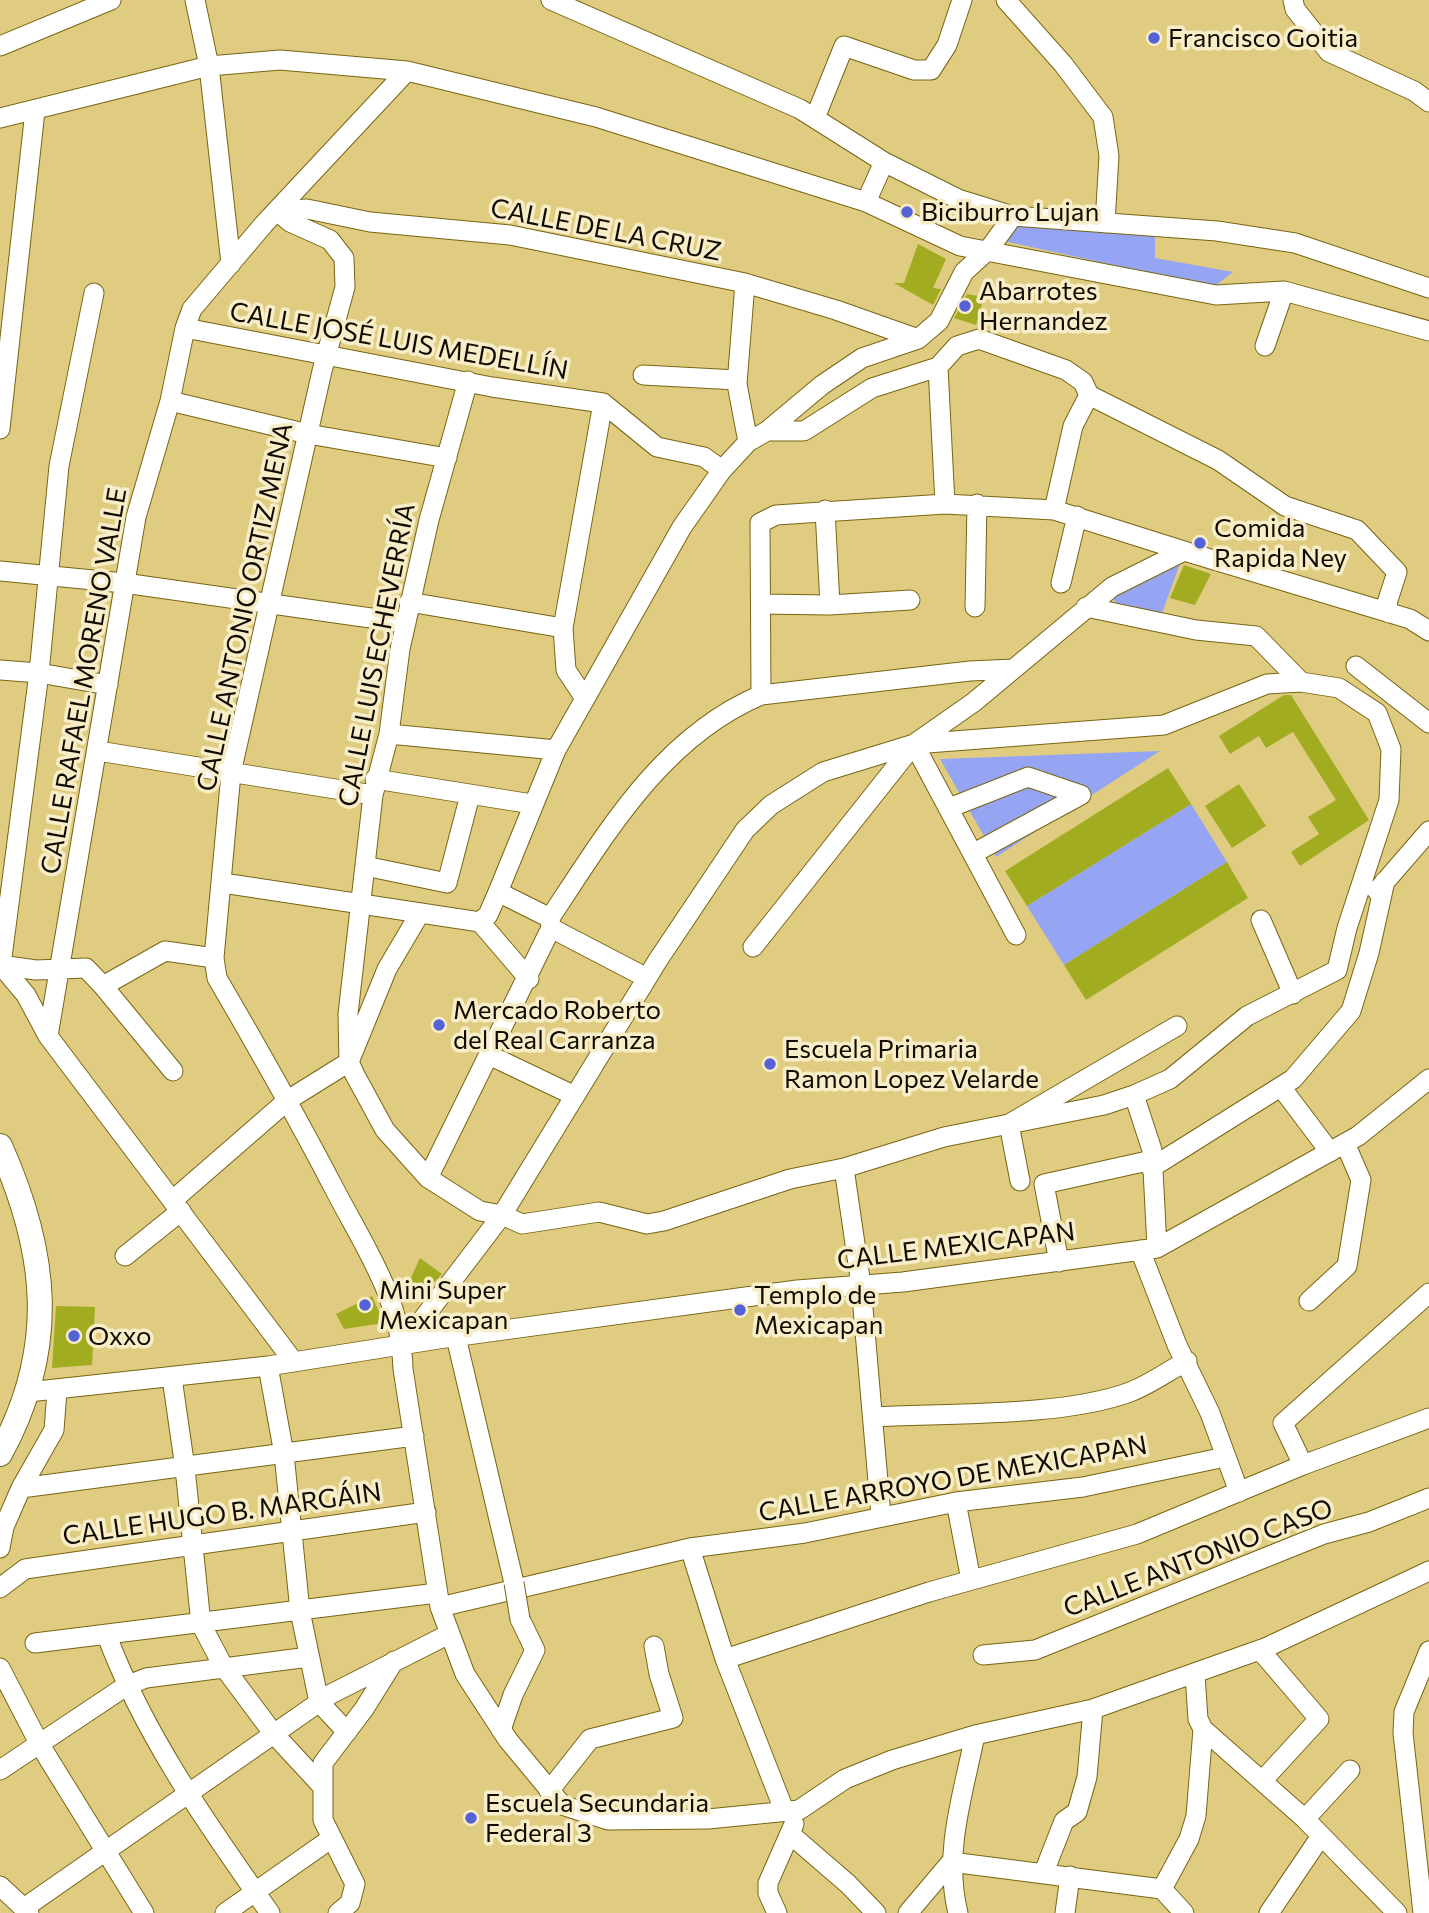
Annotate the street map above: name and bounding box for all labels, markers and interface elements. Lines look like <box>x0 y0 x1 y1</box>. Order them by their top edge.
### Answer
place label: Francisco Goitia <box>1168 22 1358 54</box>
marker: Francisco Goitia <box>1146 30 1162 46</box>
street label: CALLE DE LA CRUZ <box>488 192 724 268</box>
place label: Biciburro Lujan <box>921 196 1099 228</box>
marker: Biciburro Lujan <box>899 204 915 220</box>
place label: Abarrotes Hernandez <box>979 275 1108 336</box>
street label: CALLE JOSÉ LUIS MEDELLÍN <box>227 296 571 386</box>
marker: Abarrotes Hernandez <box>957 298 973 314</box>
street label: CALLE ANTONIO ORTIZ MENA <box>191 420 299 794</box>
street label: CALLE RAFAEL MORENO VALLE <box>35 485 133 877</box>
street label: CALLE LUIS ECHEVERRÍA <box>332 501 422 809</box>
place label: Comida Rapida Ney <box>1214 512 1347 574</box>
marker: Comida Rapida Ney <box>1192 535 1208 551</box>
place label: Mercado Roberto del Real Carranza <box>453 994 661 1056</box>
marker: Mercado Roberto del Real Carranza <box>431 1017 447 1033</box>
place label: Escuela Primaria Ramon Lopez Velarde <box>784 1033 1039 1094</box>
marker: Escuela Primaria Ramon Lopez Velarde <box>762 1056 778 1072</box>
street label: CALLE MEXICAPAN <box>835 1216 1077 1276</box>
place label: Mini Super Mexicapan <box>379 1274 508 1336</box>
place label: Templo de Mexicapan <box>754 1279 883 1340</box>
marker: Mini Super Mexicapan <box>357 1297 373 1313</box>
marker: Templo de Mexicapan <box>732 1302 748 1318</box>
place label: Oxxo <box>88 1320 152 1352</box>
marker: Oxxo <box>66 1328 82 1344</box>
street label: CALLE ARROYO DE MEXICAPAN <box>756 1429 1150 1529</box>
street label: CALLE HUGO B. MARGÁIN <box>61 1476 383 1552</box>
street label: CALLE ANTONIO CASO <box>1059 1492 1337 1624</box>
place label: Escuela Secundaria Federal 3 <box>485 1787 709 1848</box>
marker: Escuela Secundaria Federal 3 <box>463 1810 479 1826</box>

